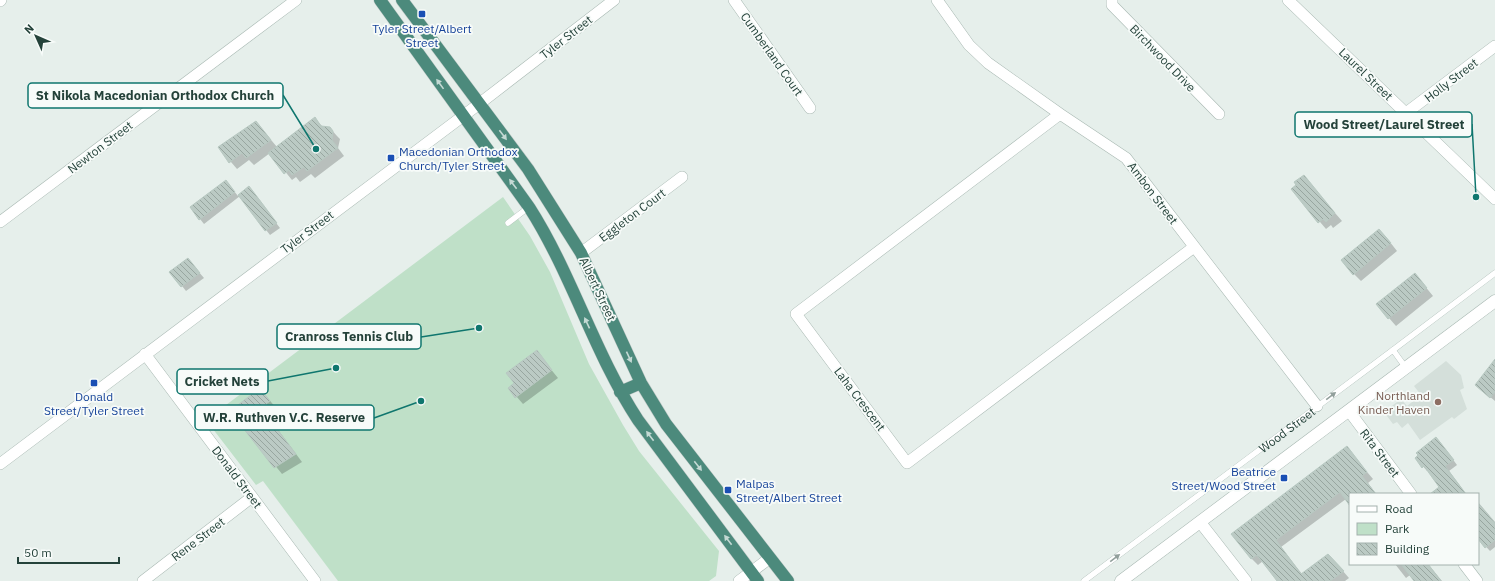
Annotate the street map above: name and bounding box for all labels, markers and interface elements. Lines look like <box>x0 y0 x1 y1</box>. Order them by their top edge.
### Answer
marker: Tyler Street/Albert Street <box>417 9 427 19</box>
street label: Cumberland Court <box>738 9 806 99</box>
street label: Tyler Street <box>537 12 595 62</box>
north arrow <box>16 16 56 56</box>
text: N <box>21 21 37 37</box>
place label: Tyler Street/Albert Street <box>372 21 472 50</box>
street label: Birchwood Drive <box>1127 21 1199 95</box>
street label: Laurel Street <box>1336 45 1396 103</box>
street label: Holly Street <box>1421 55 1481 105</box>
one-way arrow <box>436 79 444 89</box>
callout: St Nikola Macedonian Orthodox Church <box>28 83 283 108</box>
text: St Nikola Macedonian Orthodox Church <box>36 87 274 104</box>
callout: Wood Street/Laurel Street <box>1295 112 1472 137</box>
text: Wood Street/Laurel Street <box>1303 116 1465 133</box>
street label: Newton Street <box>64 118 136 176</box>
one-way arrow <box>498 130 507 141</box>
place label: Macedonian Orthodox Church/Tyler Street <box>399 144 518 173</box>
marker: Macedonian Orthodox Church/Tyler Street <box>386 153 396 163</box>
street label: Ambon Street <box>1125 159 1181 227</box>
one-way arrow <box>509 179 517 189</box>
street label: Eggleton Court <box>596 185 668 245</box>
street label: Tyler Street <box>278 207 336 257</box>
street label: Albert Street <box>577 255 619 323</box>
one-way arrow <box>584 316 590 328</box>
callout: Cranross Tennis Club <box>277 324 421 349</box>
text: Cranross Tennis Club <box>285 328 413 345</box>
one-way arrow <box>626 351 632 362</box>
street label: Laha Crescent <box>831 364 889 434</box>
callout: Cricket Nets <box>177 369 268 394</box>
text: Cricket Nets <box>185 373 260 390</box>
marker: Donald Street/Tyler Street <box>89 378 99 388</box>
place label: Northland Kinder Haven <box>1358 388 1430 417</box>
place label: Donald Street/Tyler Street <box>44 389 144 418</box>
one-way arrow <box>1326 391 1337 400</box>
marker: Northland Kinder Haven <box>1433 397 1443 407</box>
street label: Wood Street <box>1255 404 1318 456</box>
callout: W.R. Ruthven V.C. Reserve <box>195 405 374 430</box>
text: W.R. Ruthven V.C. Reserve <box>203 409 365 426</box>
street label: Rita Street <box>1357 426 1403 480</box>
one-way arrow <box>646 431 654 441</box>
street label: Donald Street <box>209 443 265 511</box>
one-way arrow <box>694 461 703 472</box>
place label: Beatrice Street/Wood Street <box>1172 464 1276 493</box>
marker: Beatrice Street/Wood Street <box>1279 473 1289 483</box>
place label: Malpas Street/Albert Street <box>736 476 842 505</box>
marker: Malpas Street/Albert Street <box>723 485 733 495</box>
legend <box>1349 493 1479 565</box>
text: Road <box>1385 501 1413 516</box>
street label: Rene Street <box>168 514 228 564</box>
text: Park <box>1385 521 1410 536</box>
one-way arrow <box>723 535 732 546</box>
scale bar <box>18 539 119 565</box>
text: Building <box>1385 541 1430 556</box>
text: 50 m <box>24 545 52 560</box>
one-way arrow <box>1110 553 1121 562</box>

